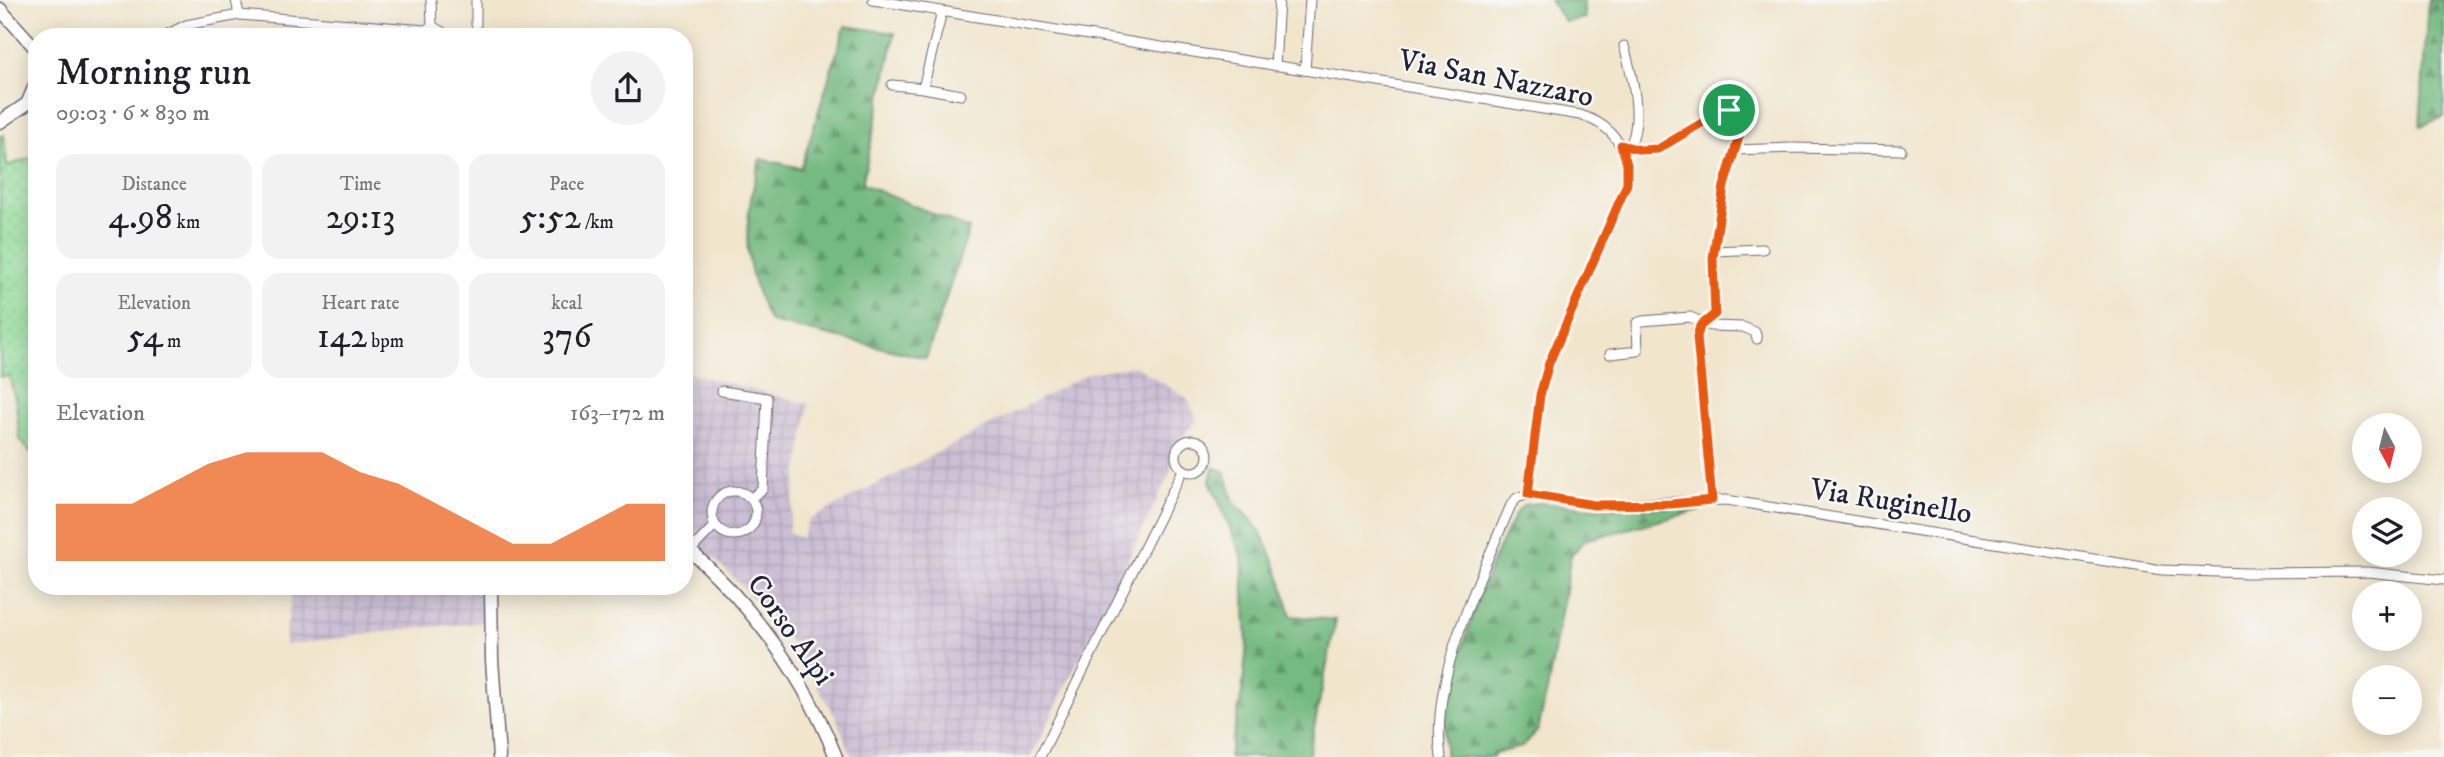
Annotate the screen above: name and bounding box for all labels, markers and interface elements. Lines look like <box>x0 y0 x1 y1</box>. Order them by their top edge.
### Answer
street label: Via San Nazzaro <box>1395 42 1596 116</box>
text: Morning run <box>56 49 251 97</box>
button: share <box>591 51 665 125</box>
pin <box>1699 80 1759 140</box>
icon: arrive <box>1710 91 1748 129</box>
text: 09:03 · 6 × 830 m <box>56 99 210 128</box>
text: Distance <box>121 173 187 196</box>
text: Time <box>340 173 381 196</box>
text: Pace <box>549 173 584 196</box>
text: 4.98 <box>108 196 172 240</box>
text: 29:13 <box>326 196 395 240</box>
text: 5:52 <box>520 196 581 240</box>
text: km <box>172 211 200 234</box>
text: /km <box>581 211 614 234</box>
text: Elevation <box>117 292 191 315</box>
text: Heart rate <box>322 292 399 315</box>
text: kcal <box>551 292 582 315</box>
text: 54 <box>127 315 163 359</box>
text: 142 <box>317 315 367 359</box>
text: 376 <box>542 315 592 359</box>
text: m <box>163 330 181 353</box>
text: bpm <box>367 330 404 353</box>
text: Elevation <box>56 399 145 428</box>
text: 163–172 m <box>570 399 665 428</box>
north arrow <box>2352 413 2422 483</box>
map controls <box>2352 413 2422 735</box>
street label: Via Ruginello <box>1807 471 1974 533</box>
button: layers <box>2352 497 2422 567</box>
street label: Corso Alpi <box>738 567 842 693</box>
button: + <box>2352 581 2422 651</box>
button: − <box>2352 665 2422 735</box>

